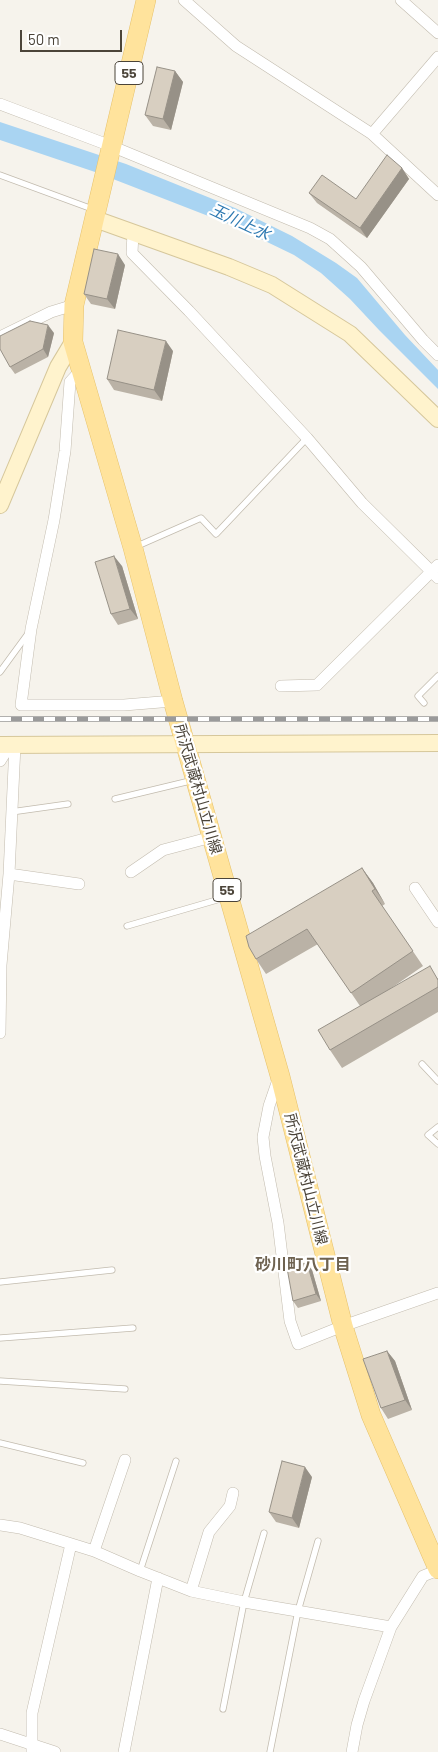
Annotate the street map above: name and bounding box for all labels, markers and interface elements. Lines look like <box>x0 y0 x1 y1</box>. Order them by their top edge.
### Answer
scale bar <box>22 20 125 52</box>
text: 50 m <box>28 30 60 48</box>
road number: 55 <box>115 62 143 84</box>
water label: 玉川上水 <box>207 200 273 244</box>
street label: 所沢武蔵村山立川線 <box>171 722 225 856</box>
road number: 55 <box>213 878 241 902</box>
street label: 所沢武蔵村山立川線 <box>281 1111 331 1247</box>
district label: 砂川町八丁目 <box>255 1255 351 1275</box>

